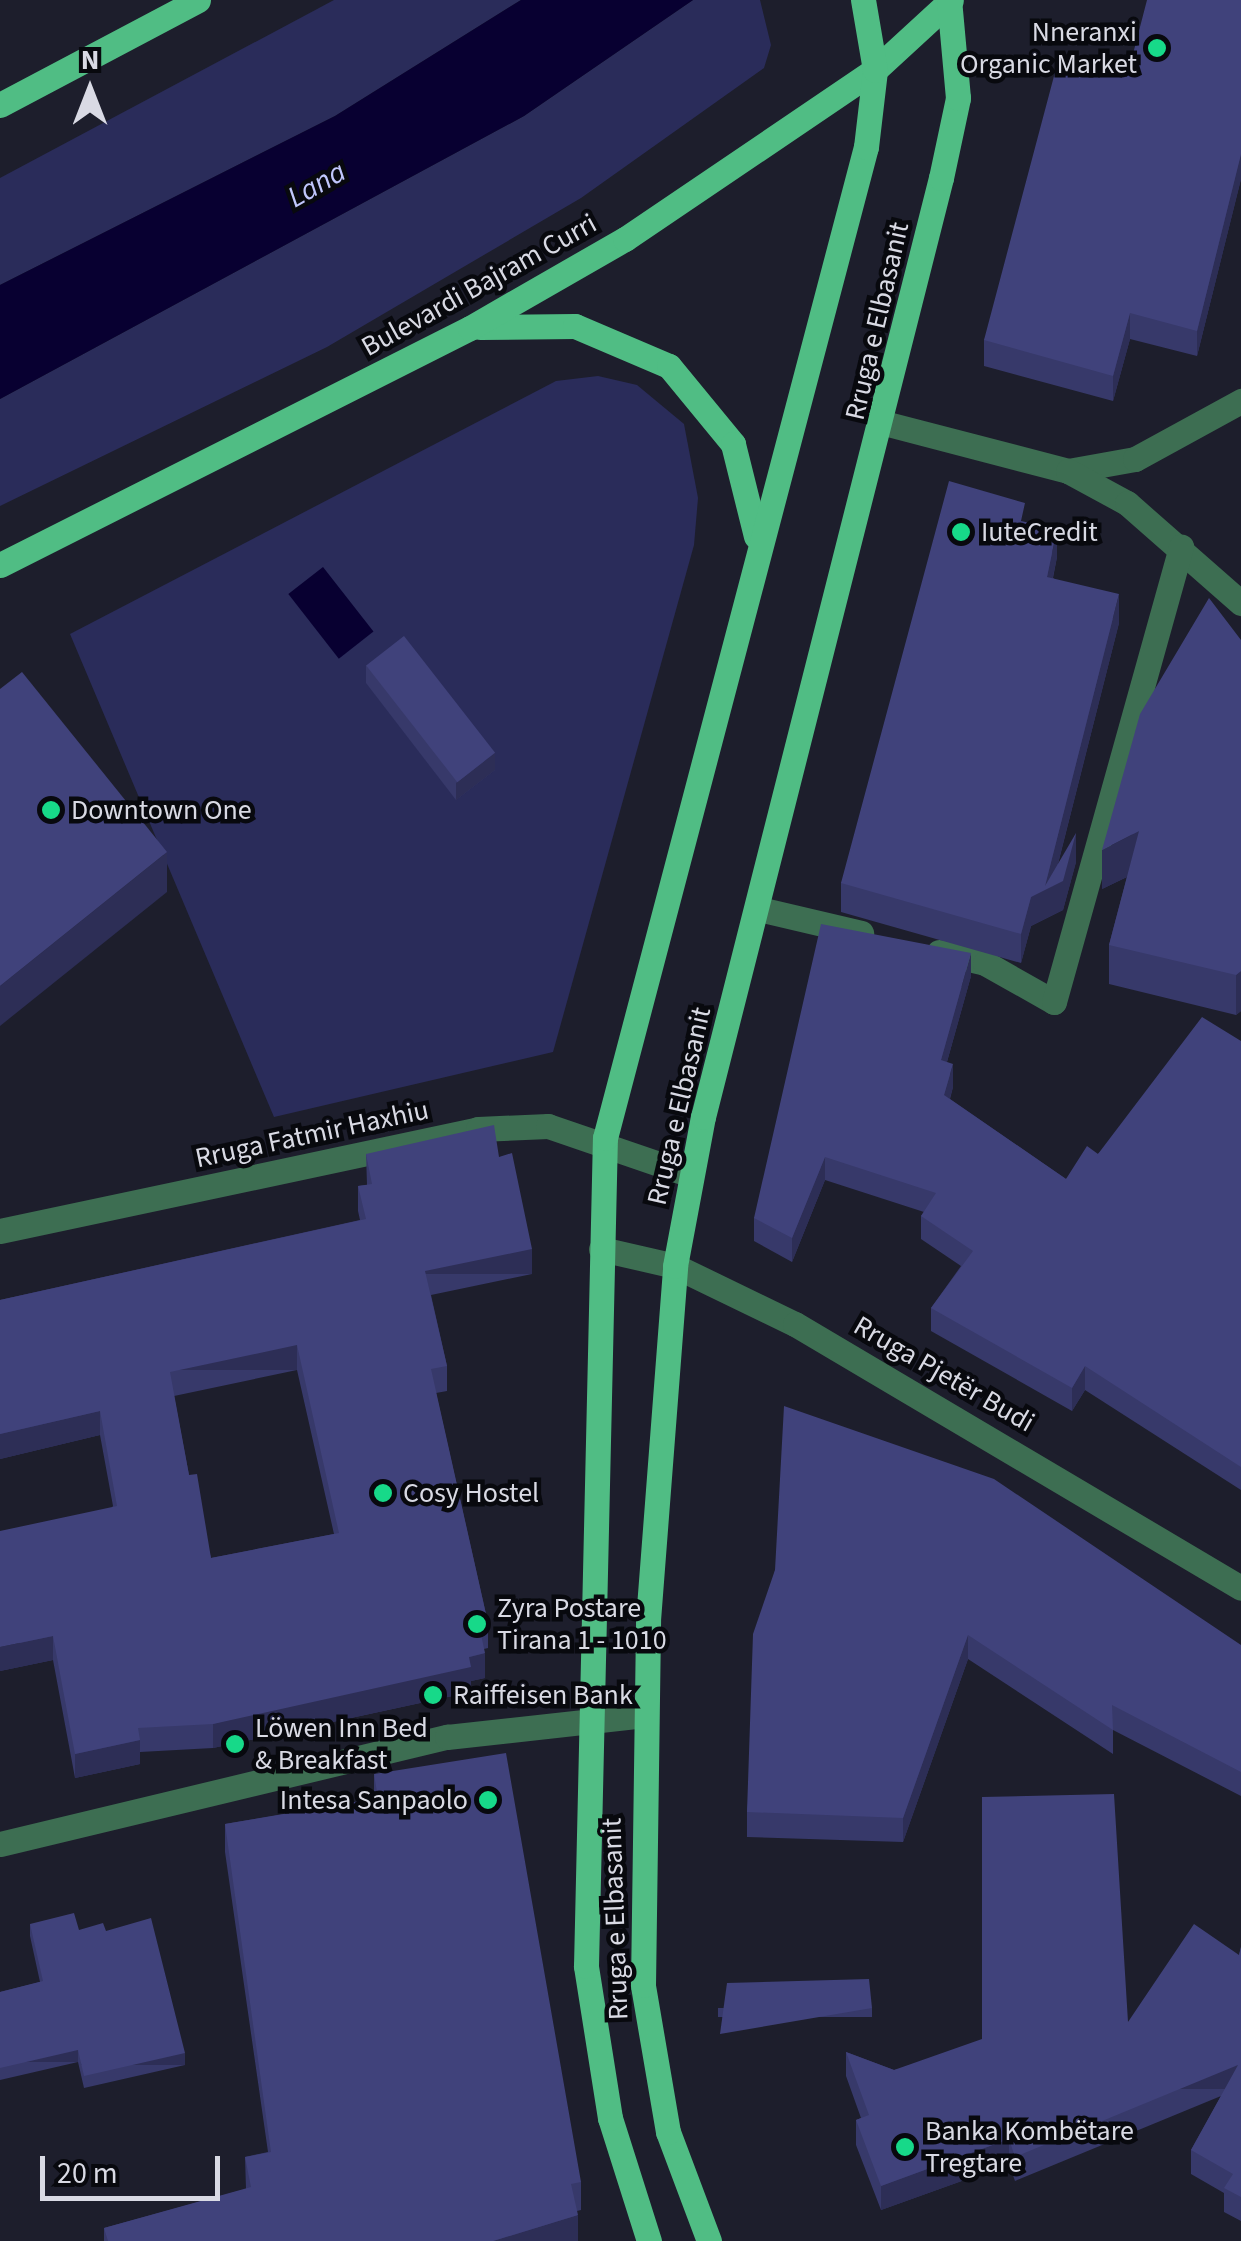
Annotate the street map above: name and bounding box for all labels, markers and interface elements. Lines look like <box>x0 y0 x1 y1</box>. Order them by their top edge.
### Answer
place label: Nneranxi Organic Market <box>960 15 1137 81</box>
marker: Nneranxi Organic Market <box>1146 37 1168 59</box>
north arrow <box>40 40 140 140</box>
text: N <box>81 40 99 80</box>
water label: Lana <box>281 154 353 216</box>
street label: Bulevardi Bajram Curri <box>356 206 602 364</box>
street label: Rruga e Elbasanit <box>838 219 916 423</box>
place label: IuteCredit <box>981 515 1098 549</box>
marker: IuteCredit <box>950 521 972 543</box>
place label: Downtown One <box>71 793 252 827</box>
marker: Downtown One <box>40 799 62 821</box>
street label: Rruga e Elbasanit <box>640 1004 718 1208</box>
street label: Rruga Fatmir Haxhiu <box>192 1093 432 1175</box>
street label: Rruga Pjetër Budi <box>848 1309 1040 1439</box>
place label: Cosy Hostel <box>403 1476 539 1510</box>
marker: Cosy Hostel <box>372 1482 394 1504</box>
place label: Zyra Postare Tirana 1 - 1010 <box>497 1591 667 1657</box>
marker: Zyra Postare Tirana 1 - 1010 <box>466 1613 488 1635</box>
place label: Raiffeisen Bank <box>453 1678 633 1712</box>
marker: Raiffeisen Bank <box>422 1684 444 1706</box>
place label: Löwen Inn Bed & Breakfast <box>255 1711 428 1777</box>
marker: Löwen Inn Bed & Breakfast <box>224 1733 246 1755</box>
place label: Intesa Sanpaolo <box>280 1783 468 1817</box>
marker: Intesa Sanpaolo <box>477 1789 499 1811</box>
street label: Rruga e Elbasanit <box>595 1817 635 2021</box>
place label: Banka Kombëtare Tregtare <box>925 2114 1134 2180</box>
scale bar <box>45 2136 225 2198</box>
marker: Banka Kombëtare Tregtare <box>894 2136 916 2158</box>
text: 20 m <box>57 2152 118 2195</box>

